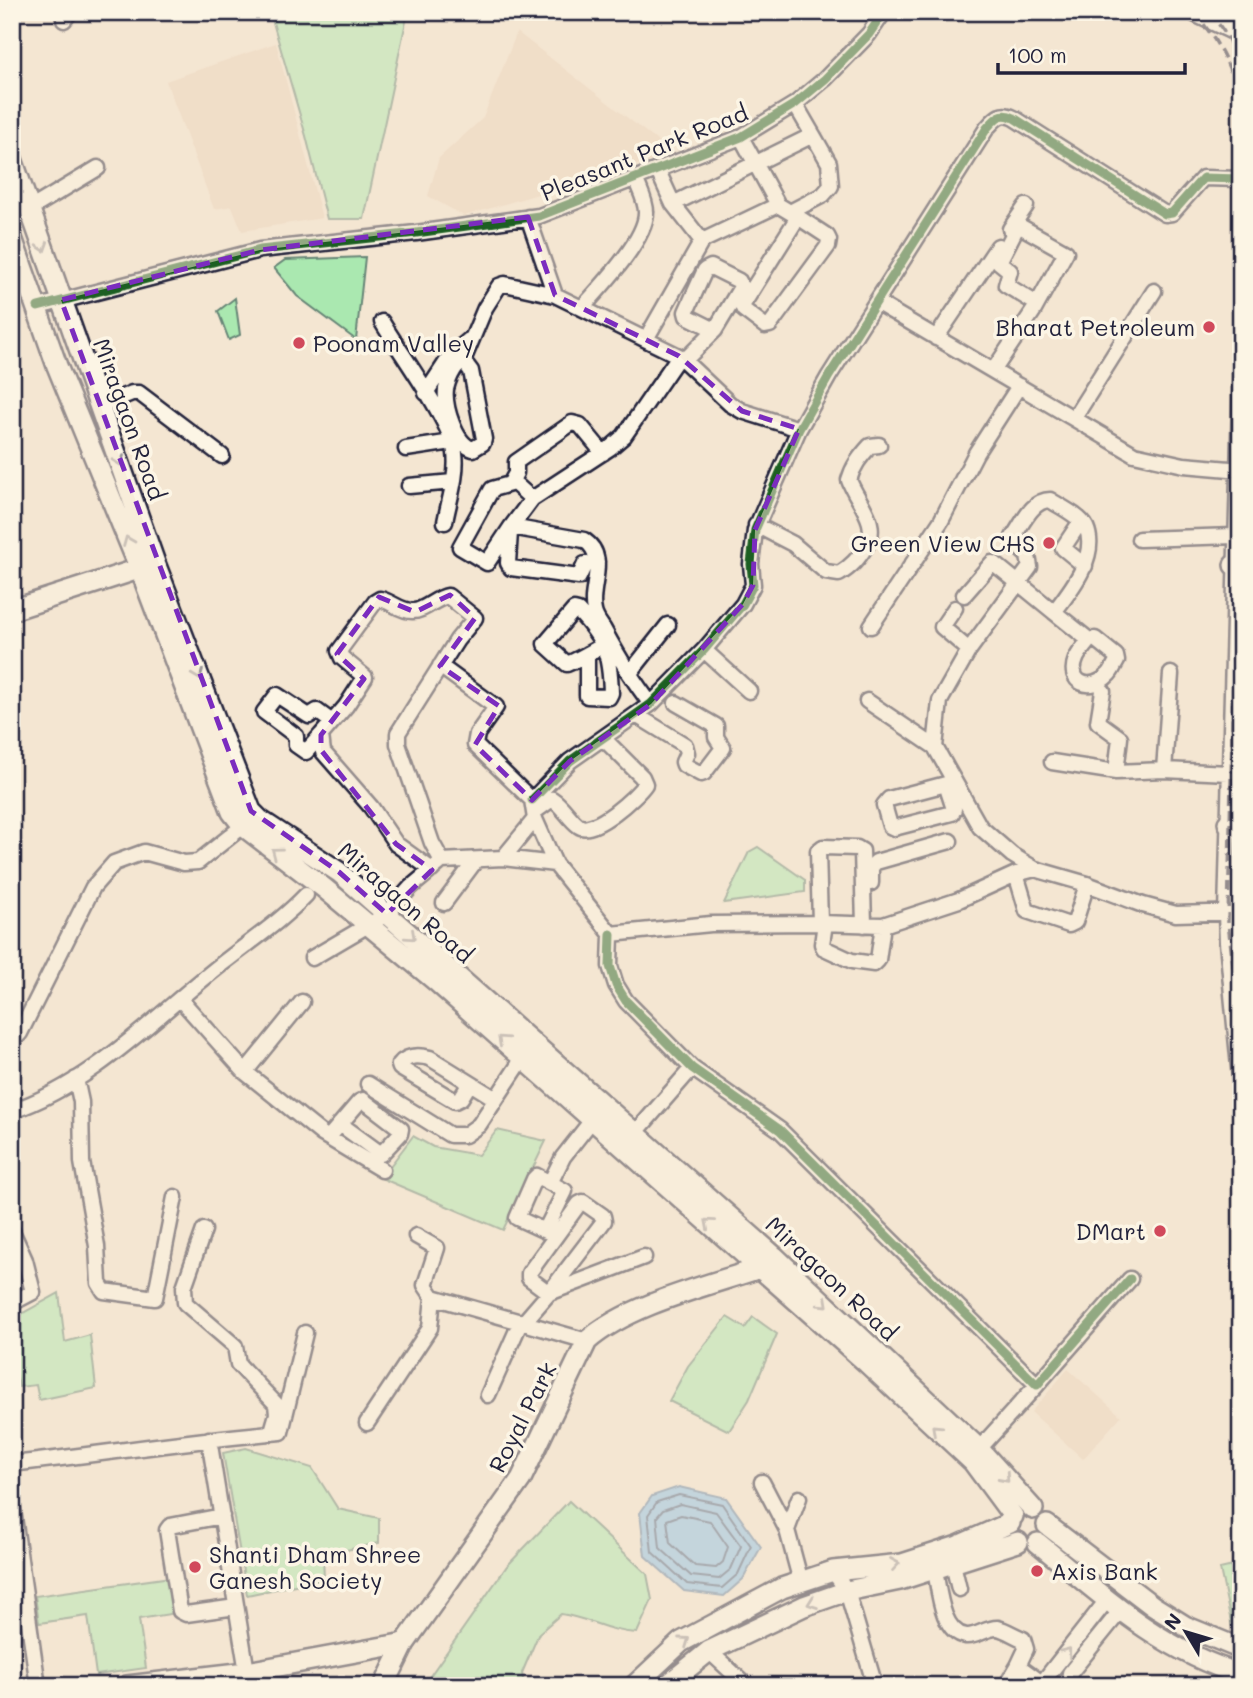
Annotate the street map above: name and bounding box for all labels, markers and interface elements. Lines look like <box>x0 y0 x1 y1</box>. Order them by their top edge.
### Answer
scale bar <box>998 32 1185 76</box>
text: 100 m <box>1008 41 1067 68</box>
street label: Pleasant Park Road <box>536 97 752 207</box>
one-way arrow <box>35 240 49 252</box>
place label: Bharat Petroleum <box>996 312 1195 342</box>
marker: Bharat Petroleum <box>1201 319 1217 335</box>
place label: Poonam Valley <box>313 328 474 358</box>
street label: Miragaon Road <box>87 334 173 504</box>
marker: Poonam Valley <box>291 335 307 351</box>
one-way arrow <box>111 455 125 467</box>
place label: Green View CHS <box>851 528 1035 558</box>
marker: Green View CHS <box>1041 535 1057 551</box>
one-way arrow <box>123 536 137 548</box>
one-way arrow <box>190 668 204 680</box>
street label: Miragaon Road <box>332 835 480 969</box>
one-way arrow <box>272 847 284 860</box>
one-way arrow <box>403 928 416 940</box>
one-way arrow <box>497 1035 510 1048</box>
street label: Miragaon Road <box>760 1209 904 1347</box>
place label: DMart <box>1076 1216 1146 1246</box>
one-way arrow <box>704 1219 717 1231</box>
marker: DMart <box>1152 1223 1168 1239</box>
one-way arrow <box>816 1294 829 1307</box>
street label: Royal Park <box>481 1357 563 1477</box>
one-way arrow <box>931 1424 944 1437</box>
one-way arrow <box>997 1470 1009 1483</box>
place label: Shanti Dham Shree Ganesh Society <box>209 1539 421 1595</box>
place label: Axis Bank <box>1051 1556 1158 1586</box>
one-way arrow <box>889 1557 901 1572</box>
marker: Shanti Dham Shree Ganesh Society <box>187 1559 203 1575</box>
marker: Axis Bank <box>1029 1563 1045 1579</box>
one-way arrow <box>806 1595 818 1609</box>
north arrow <box>1152 1596 1222 1666</box>
text: N <box>1158 1608 1186 1635</box>
one-way arrow <box>677 1637 690 1649</box>
one-way arrow <box>1058 1647 1071 1660</box>

